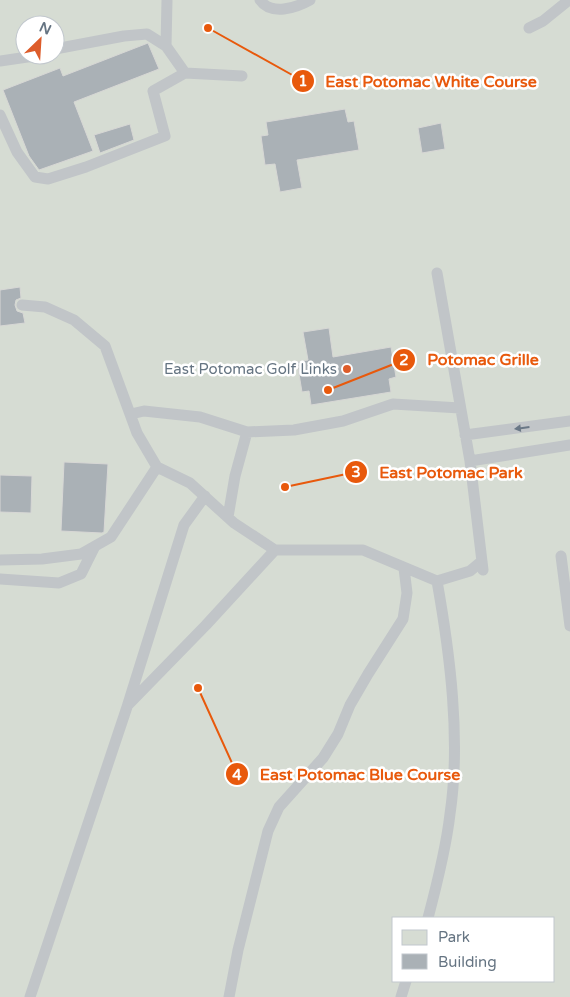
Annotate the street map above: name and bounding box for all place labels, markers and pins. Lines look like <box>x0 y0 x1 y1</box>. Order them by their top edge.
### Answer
callout: East Potomac White Course <box>291 65 547 96</box>
callout: Potomac Grille <box>392 344 548 375</box>
place label: East Potomac Golf Links <box>164 360 337 378</box>
marker: East Potomac Golf Links <box>341 363 353 375</box>
callout: East Potomac Park <box>344 457 532 488</box>
callout: East Potomac Blue Course <box>224 759 470 790</box>

